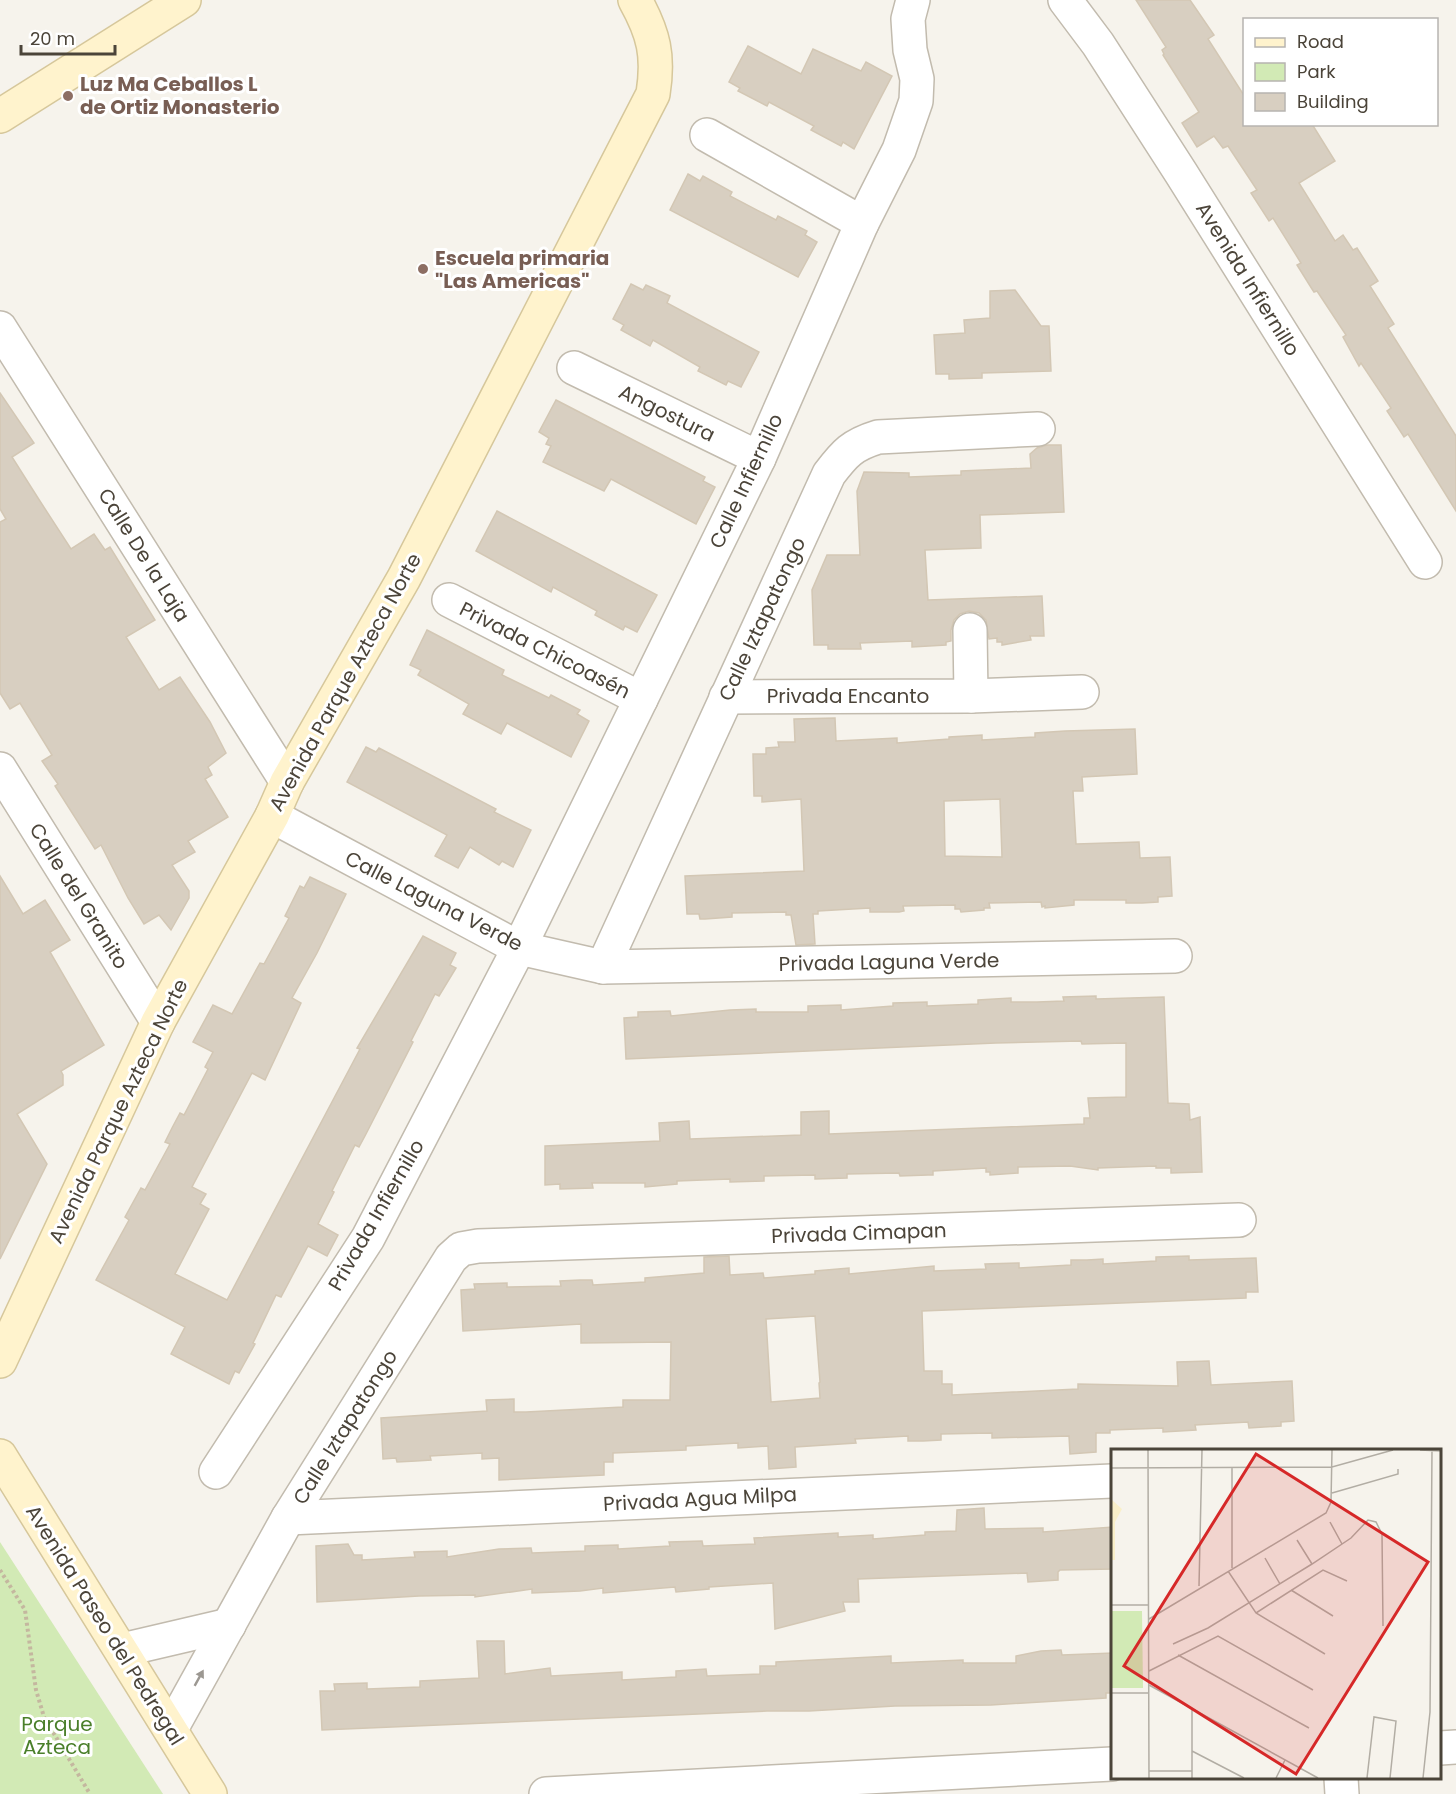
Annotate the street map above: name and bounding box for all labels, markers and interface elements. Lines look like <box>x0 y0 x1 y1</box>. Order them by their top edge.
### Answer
scale bar <box>21 18 116 56</box>
legend <box>1243 18 1438 126</box>
text: 20 m <box>30 26 75 51</box>
text: Road <box>1297 29 1344 54</box>
text: Park <box>1297 59 1336 84</box>
place label: Luz Ma Ceballos L de Ortiz Monasterio <box>80 70 280 121</box>
marker: Luz Ma Ceballos L de Ortiz Monasterio <box>61 89 75 103</box>
text: Building <box>1297 89 1369 114</box>
street label: Avenida Infiernillo <box>1189 197 1307 361</box>
place label: Escuela primaria "Las Americas" <box>435 244 609 295</box>
marker: Escuela primaria "Las Americas" <box>416 262 430 276</box>
street label: Angostura <box>614 378 720 448</box>
street label: Calle Infiernillo <box>702 409 790 553</box>
street label: Calle De la Laja <box>92 483 196 627</box>
street label: Calle Iztapatongo <box>712 533 812 705</box>
street label: Avenida Parque Azteca Norte <box>262 548 428 816</box>
street label: Privada Chicoasén <box>455 595 635 705</box>
street label: Privada Encanto <box>767 682 929 710</box>
street label: Calle del Granito <box>23 818 135 974</box>
street label: Calle Laguna Verde <box>340 844 528 958</box>
street label: Privada Laguna Verde <box>779 946 999 978</box>
street label: Avenida Parque Azteca Norte <box>42 974 194 1248</box>
street label: Privada Infiernillo <box>321 1134 431 1296</box>
street label: Privada Cimapan <box>771 1216 947 1250</box>
street label: Calle Iztapatongo <box>286 1344 404 1510</box>
inset map <box>1111 1449 1441 1779</box>
street label: Privada Agua Milpa <box>602 1480 798 1518</box>
street label: Avenida Paseo del Pedregal <box>19 1499 191 1751</box>
one-way arrow <box>194 1670 205 1686</box>
park label: Parque Azteca <box>21 1710 93 1761</box>

